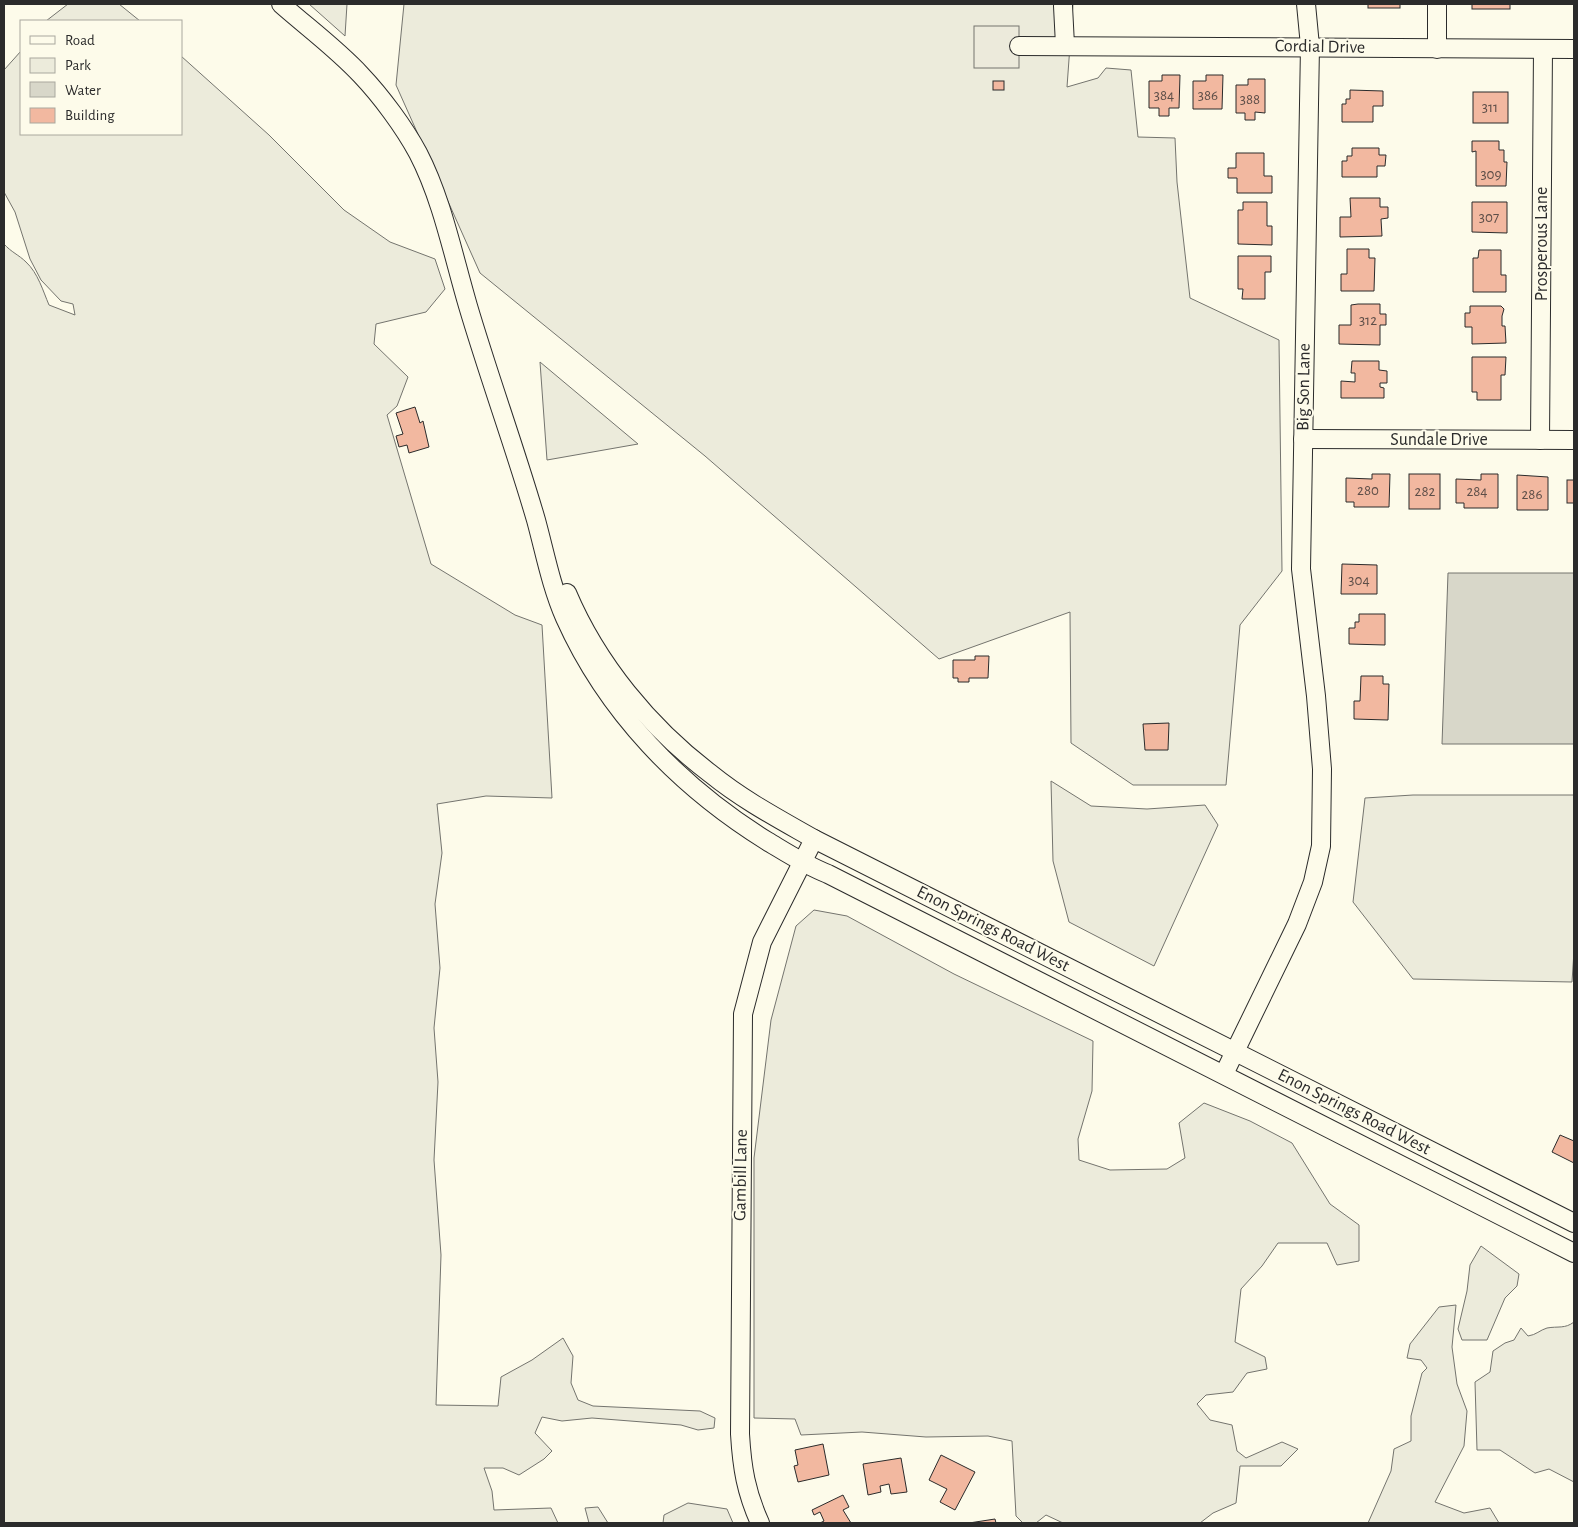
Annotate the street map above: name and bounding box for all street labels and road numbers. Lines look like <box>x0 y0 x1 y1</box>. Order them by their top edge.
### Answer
street label: Cordial Drive <box>1275 37 1365 57</box>
street label: Prosperous Lane <box>1533 187 1551 301</box>
street label: Big Son Lane <box>1294 343 1314 431</box>
street label: Sundale Drive <box>1390 431 1488 449</box>
street label: Enon Springs Road West <box>914 883 1073 975</box>
street label: Enon Springs Road West <box>1275 1066 1434 1158</box>
street label: Gambill Lane <box>731 1129 751 1221</box>

